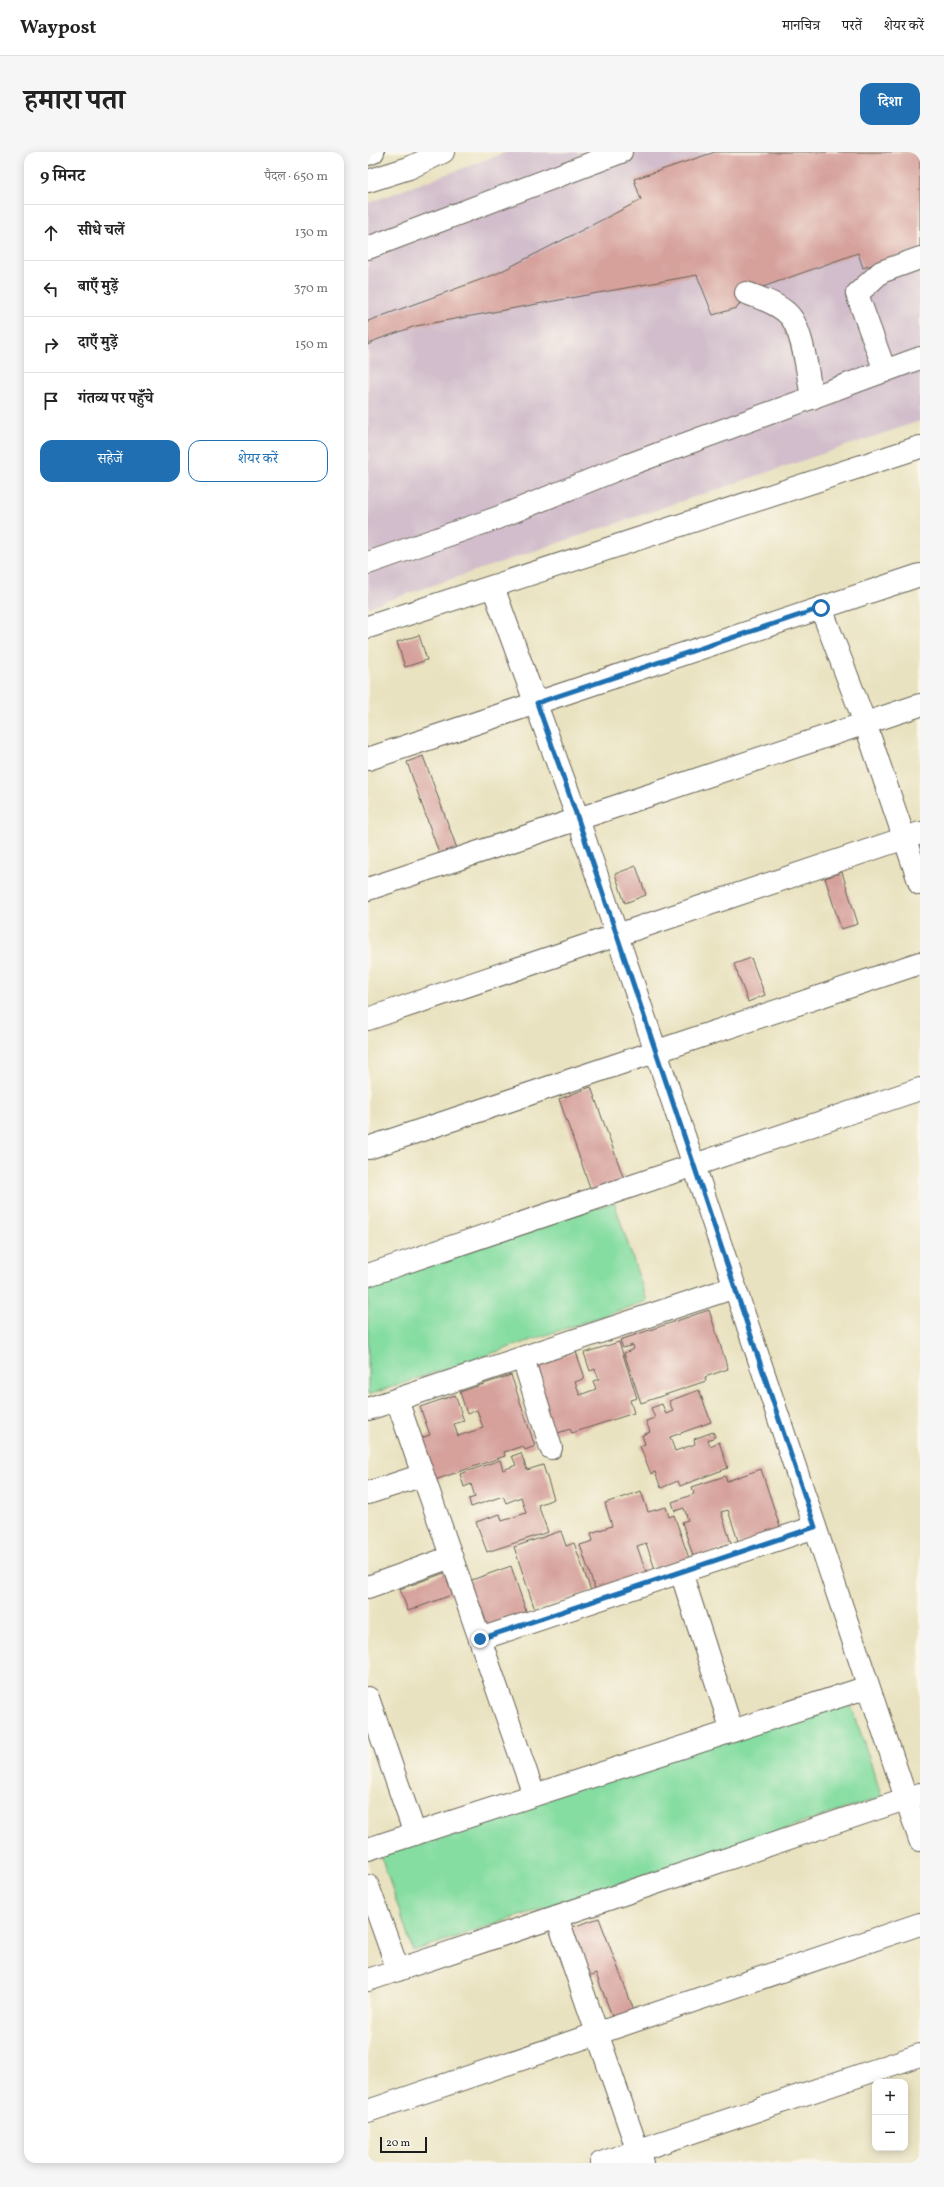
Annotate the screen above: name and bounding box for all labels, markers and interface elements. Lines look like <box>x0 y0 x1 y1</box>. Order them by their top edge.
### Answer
text: Waypost <box>20 15 96 41</box>
text: मानचित्र <box>782 17 820 36</box>
text: परतें <box>842 17 862 36</box>
text: शेयर करें <box>884 17 924 36</box>
text: हमारा पता <box>24 82 125 121</box>
button: दिशा <box>860 83 920 125</box>
text: 9 मिनट <box>40 165 85 188</box>
text: पैदल · 650 m <box>265 168 328 186</box>
text: सीधे चलें <box>78 221 125 242</box>
icon: ahead <box>40 222 62 244</box>
text: 130 m <box>295 224 328 242</box>
text: बाएँ मुड़ें <box>78 277 118 298</box>
icon: left <box>40 278 62 300</box>
text: 370 m <box>294 280 328 298</box>
text: दाएँ मुड़ें <box>78 333 118 354</box>
icon: right <box>40 334 62 356</box>
text: 150 m <box>295 336 328 354</box>
text: गंतव्य पर पहुँचे <box>78 389 153 410</box>
icon: arrive <box>40 390 62 412</box>
button: सहेजें <box>40 440 180 482</box>
button: शेयर करें <box>188 440 328 482</box>
route start <box>812 599 830 617</box>
route end <box>471 1630 489 1648</box>
map controls <box>872 2079 908 2151</box>
button: + <box>872 2079 908 2115</box>
button: − <box>872 2115 908 2151</box>
scale bar <box>380 2135 427 2154</box>
text: 20 m <box>386 2136 410 2151</box>

